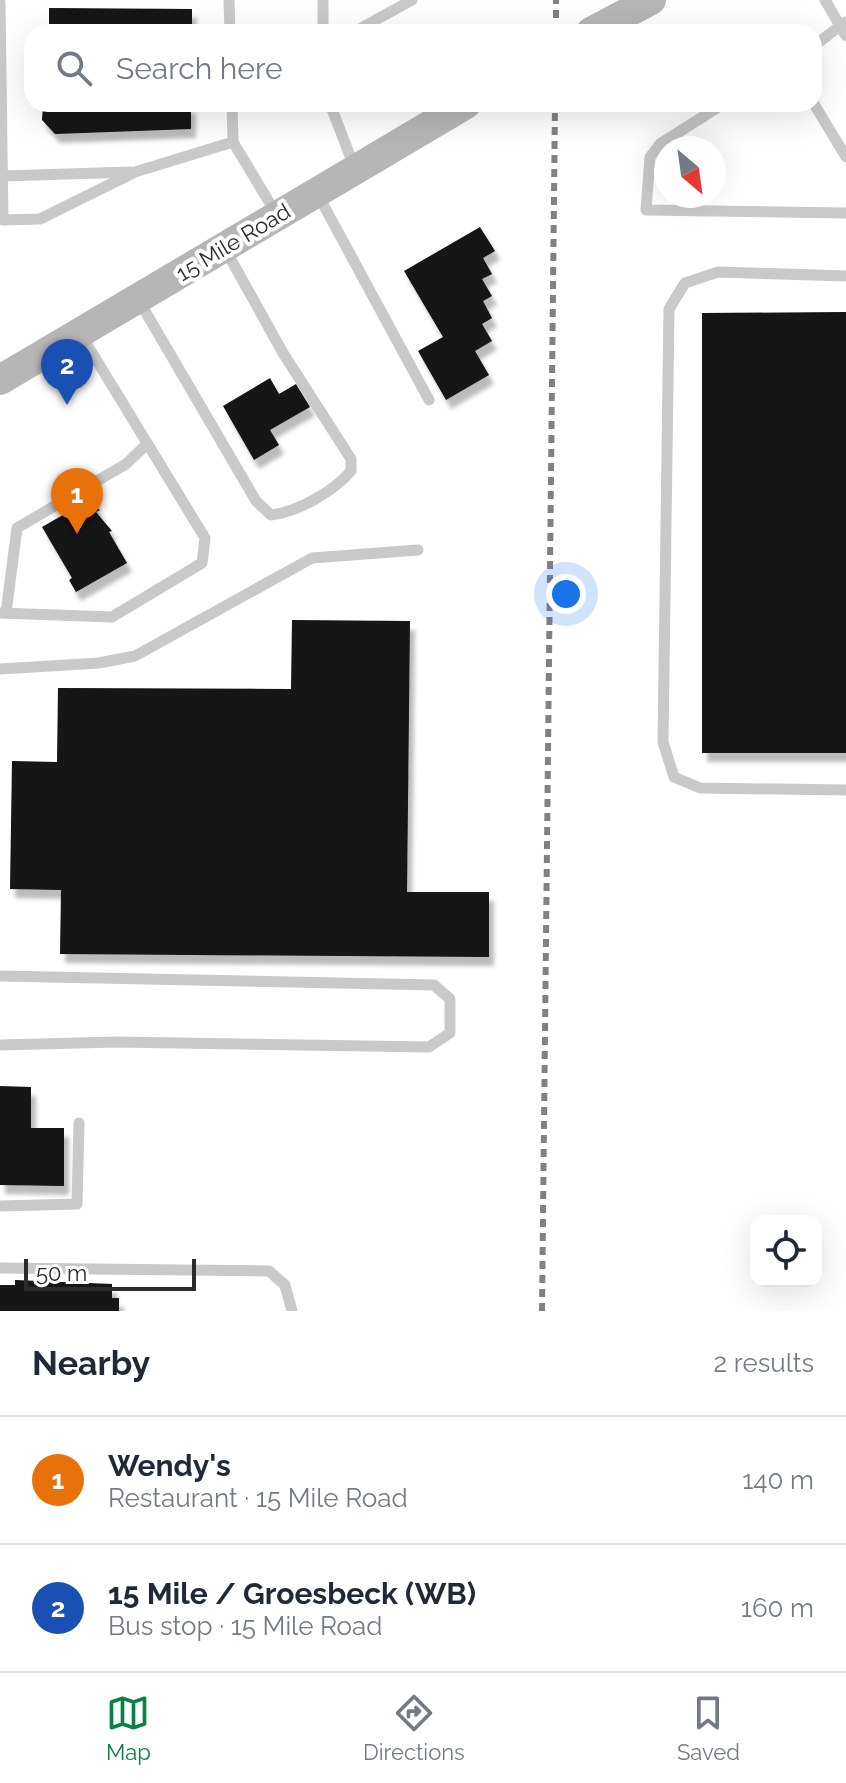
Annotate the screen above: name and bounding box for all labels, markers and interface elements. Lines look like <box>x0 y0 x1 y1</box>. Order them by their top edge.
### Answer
search box <box>24 24 822 112</box>
icon: search <box>52 46 96 90</box>
text: Search here <box>116 51 283 86</box>
north arrow <box>654 136 726 208</box>
street label: 15 Mile Road <box>171 198 295 286</box>
pin: 2 <box>41 339 93 405</box>
pin: 1 <box>51 468 103 534</box>
your location <box>546 574 586 614</box>
map controls <box>750 1215 822 1287</box>
button: locate <box>750 1215 822 1287</box>
scale bar <box>24 1255 196 1291</box>
text: 50 m <box>36 1260 87 1286</box>
text: Nearby <box>32 1343 150 1383</box>
text: 2 results <box>714 1348 814 1378</box>
text: Wendy's <box>108 1448 231 1483</box>
text: 1 <box>52 1465 64 1495</box>
text: 140 m <box>742 1465 814 1495</box>
text: Restaurant · 15 Mile Road <box>108 1483 408 1513</box>
text: 15 Mile / Groesbeck (WB) <box>108 1576 476 1611</box>
text: 2 <box>51 1593 65 1623</box>
text: 160 m <box>741 1593 814 1623</box>
text: Bus stop · 15 Mile Road <box>108 1611 382 1641</box>
tab: Map <box>106 1691 151 1765</box>
tab: Directions <box>363 1691 465 1765</box>
tab: Saved <box>677 1691 740 1765</box>

